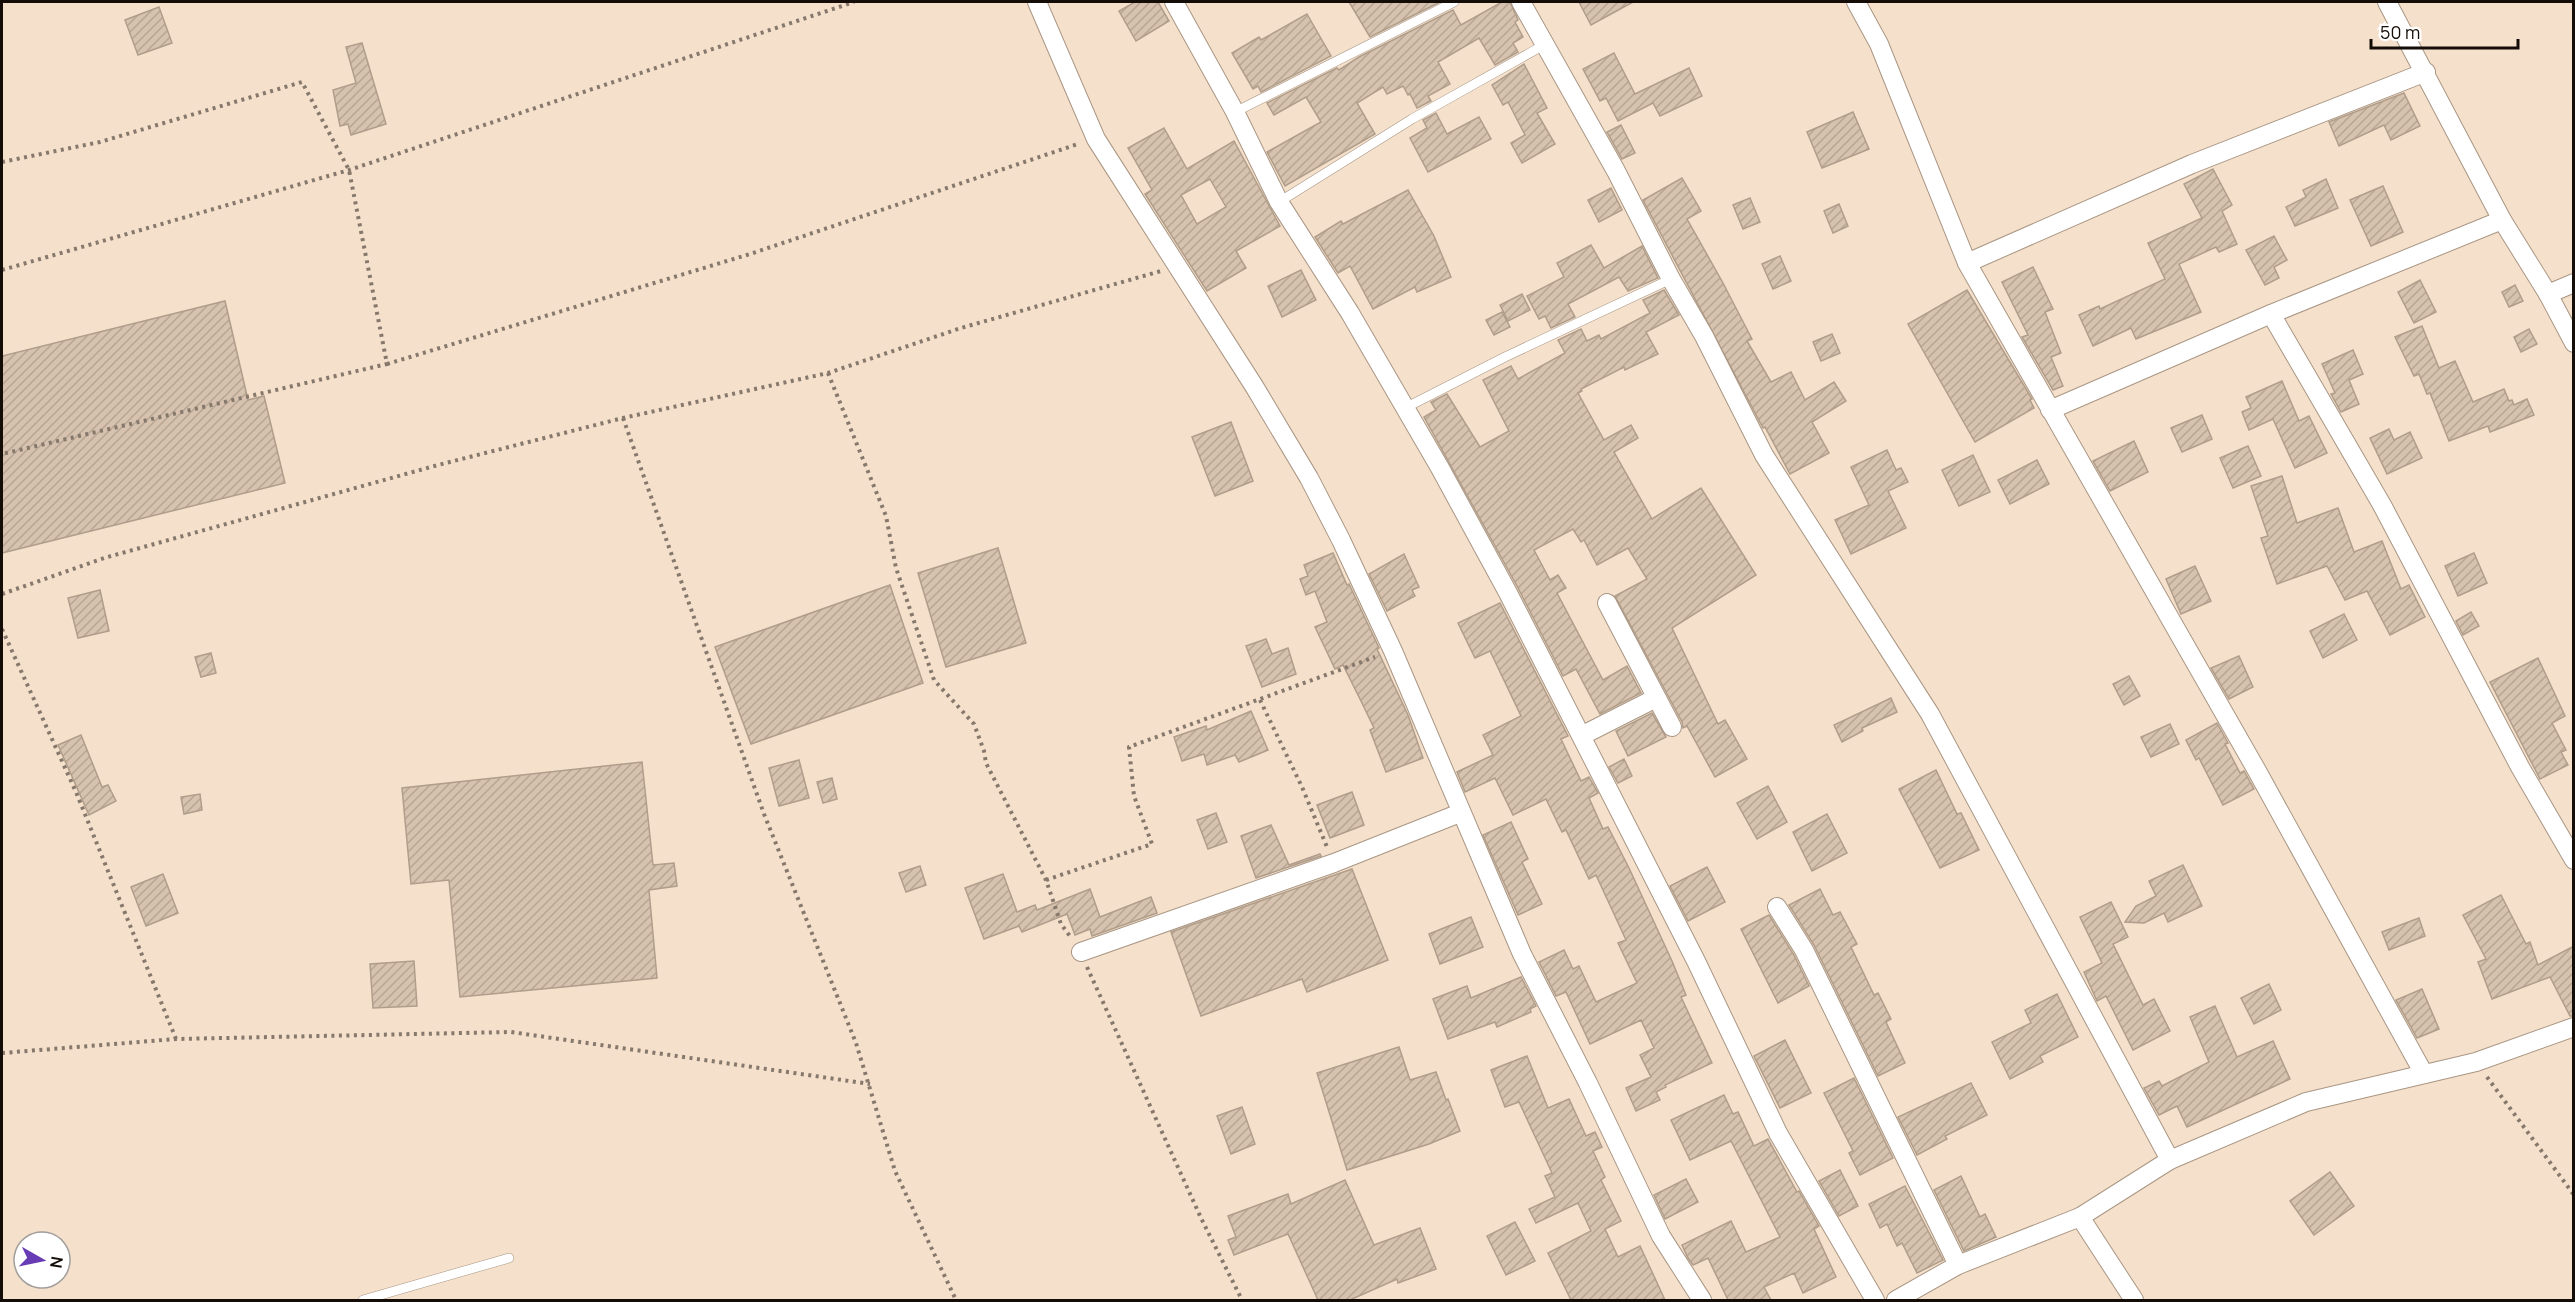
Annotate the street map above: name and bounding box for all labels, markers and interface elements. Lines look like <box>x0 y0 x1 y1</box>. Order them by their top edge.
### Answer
scale bar <box>2371 12 2518 50</box>
text: 50 m <box>2380 20 2420 44</box>
north arrow <box>12 1230 72 1290</box>
text: N <box>45 1255 69 1270</box>

